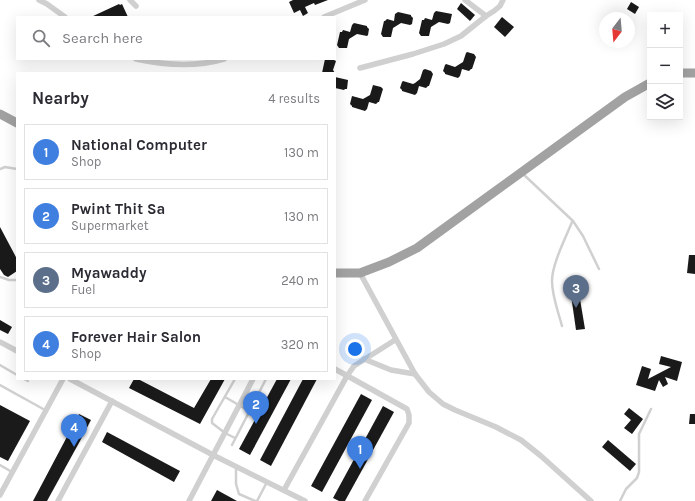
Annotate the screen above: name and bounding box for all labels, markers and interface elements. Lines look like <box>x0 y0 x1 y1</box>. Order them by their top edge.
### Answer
north arrow <box>599 12 635 48</box>
map controls <box>647 12 683 120</box>
button: + <box>647 12 683 48</box>
search box <box>16 16 336 60</box>
icon: search <box>30 27 52 49</box>
text: Search here <box>62 29 143 47</box>
button: − <box>647 48 683 84</box>
button: layers <box>647 84 683 120</box>
text: Nearby <box>32 88 89 108</box>
text: 4 results <box>268 91 320 106</box>
text: National Computer <box>71 136 207 154</box>
text: 1 <box>44 145 48 160</box>
text: 130 m <box>284 145 319 160</box>
text: Shop <box>71 154 101 169</box>
text: Pwint Thit Sa <box>71 200 165 218</box>
text: 2 <box>42 209 50 224</box>
text: 130 m <box>284 209 319 224</box>
text: Supermarket <box>71 218 149 233</box>
text: Myawaddy <box>71 264 147 282</box>
text: 3 <box>42 273 50 288</box>
text: 240 m <box>281 273 319 288</box>
pin: 3 <box>563 275 589 308</box>
text: Fuel <box>71 282 96 297</box>
text: Forever Hair Salon <box>71 328 201 346</box>
text: 4 <box>42 337 50 352</box>
text: 320 m <box>281 337 319 352</box>
your location <box>345 339 365 359</box>
text: Shop <box>71 346 101 361</box>
pin: 2 <box>243 391 269 424</box>
pin: 4 <box>61 414 87 447</box>
pin: 1 <box>347 436 373 469</box>

